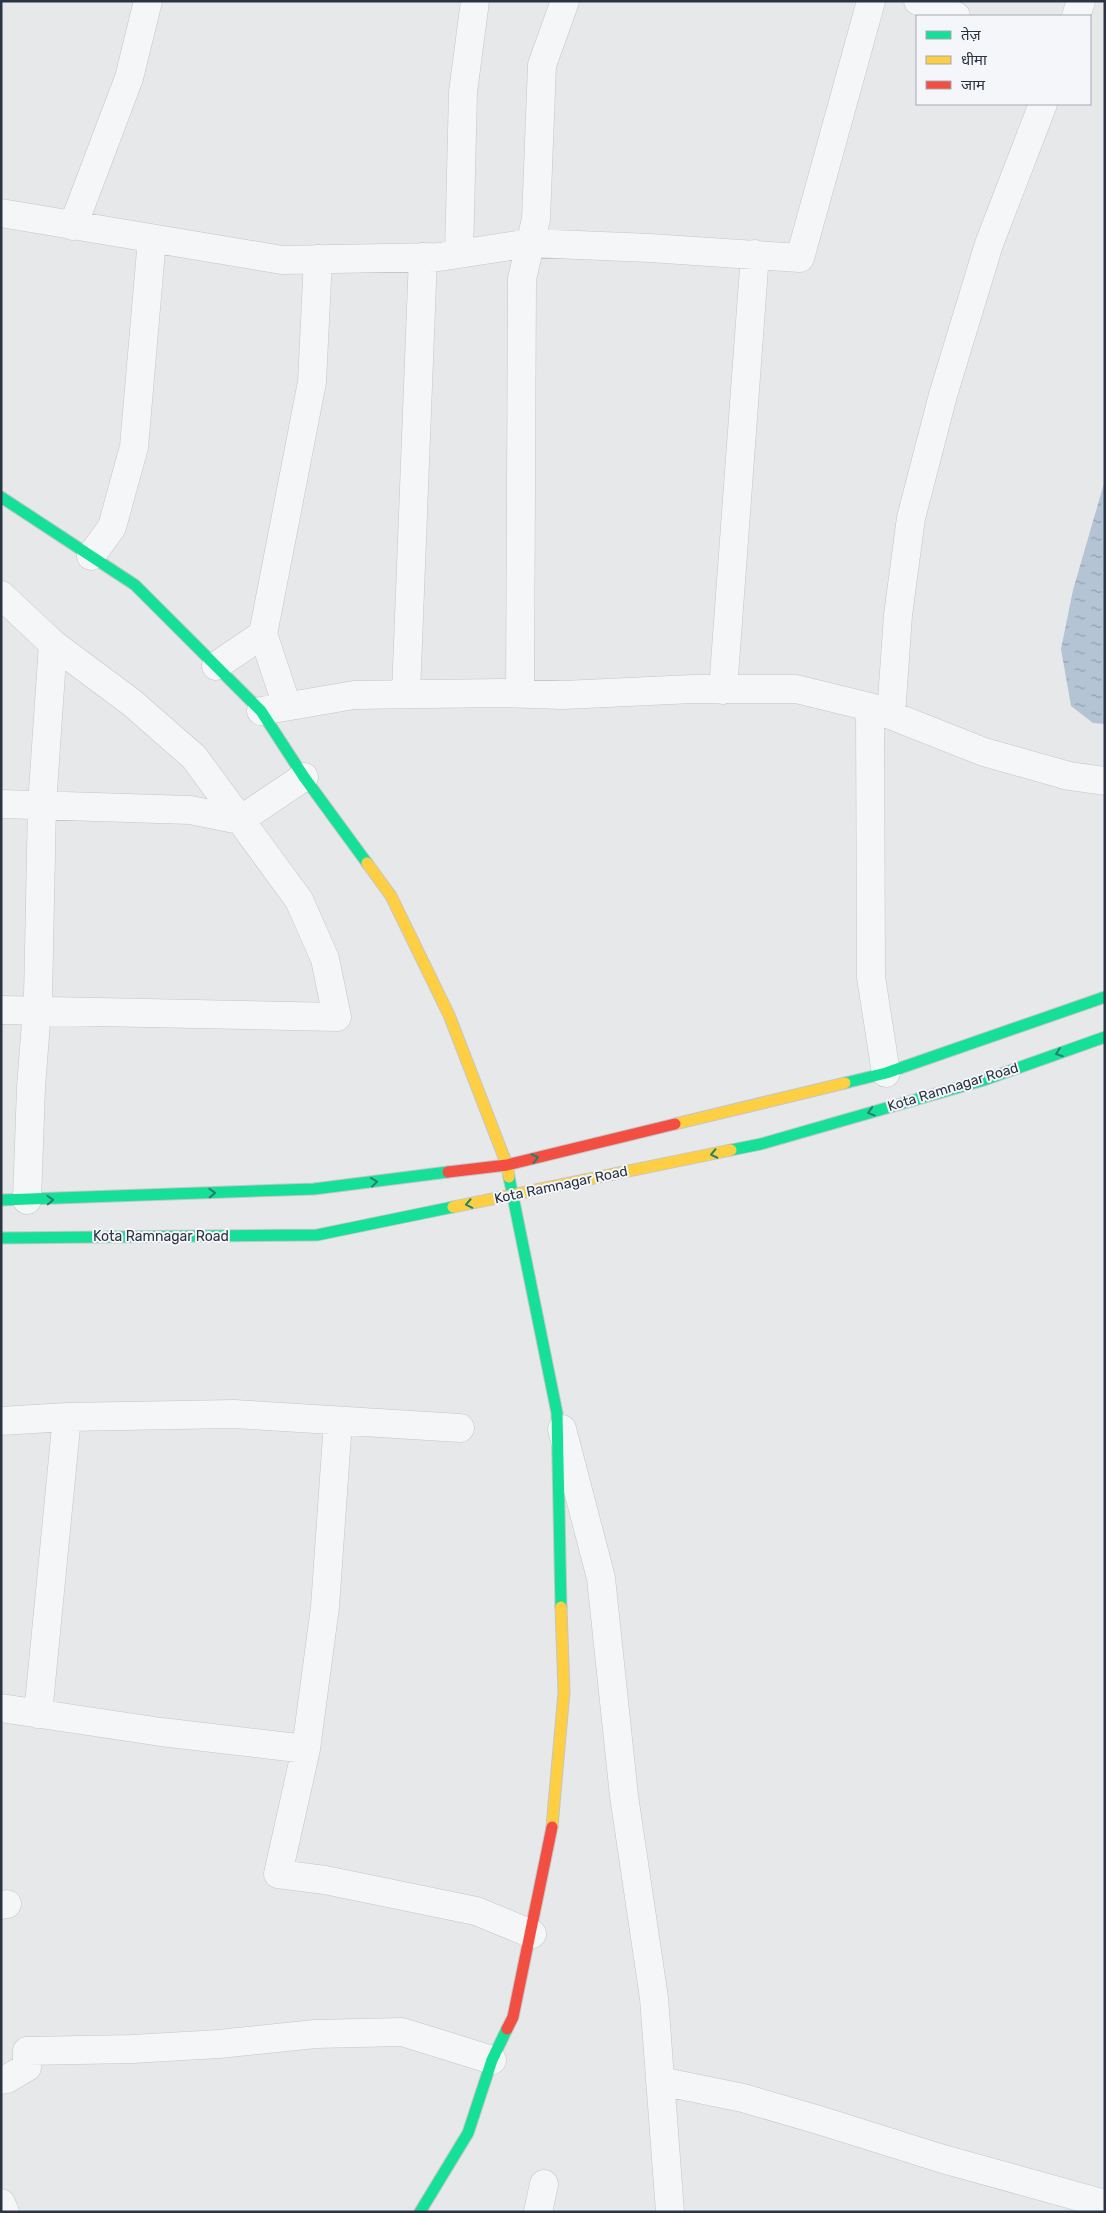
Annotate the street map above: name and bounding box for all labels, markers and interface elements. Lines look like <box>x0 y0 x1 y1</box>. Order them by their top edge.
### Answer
legend <box>916 15 1091 105</box>
text: तेज़ <box>961 26 982 44</box>
text: धीमा <box>961 51 988 69</box>
text: जाम <box>961 76 986 94</box>
one-way arrow <box>1055 1047 1064 1057</box>
street label: Kota Ramnagar Road <box>886 1059 1020 1115</box>
one-way arrow <box>867 1107 875 1117</box>
one-way arrow <box>709 1148 718 1159</box>
one-way arrow <box>530 1153 539 1164</box>
street label: Kota Ramnagar Road <box>493 1163 629 1207</box>
one-way arrow <box>370 1177 379 1187</box>
one-way arrow <box>209 1188 217 1198</box>
one-way arrow <box>46 1194 54 1205</box>
one-way arrow <box>464 1199 473 1209</box>
street label: Kota Ramnagar Road <box>93 1228 229 1245</box>

